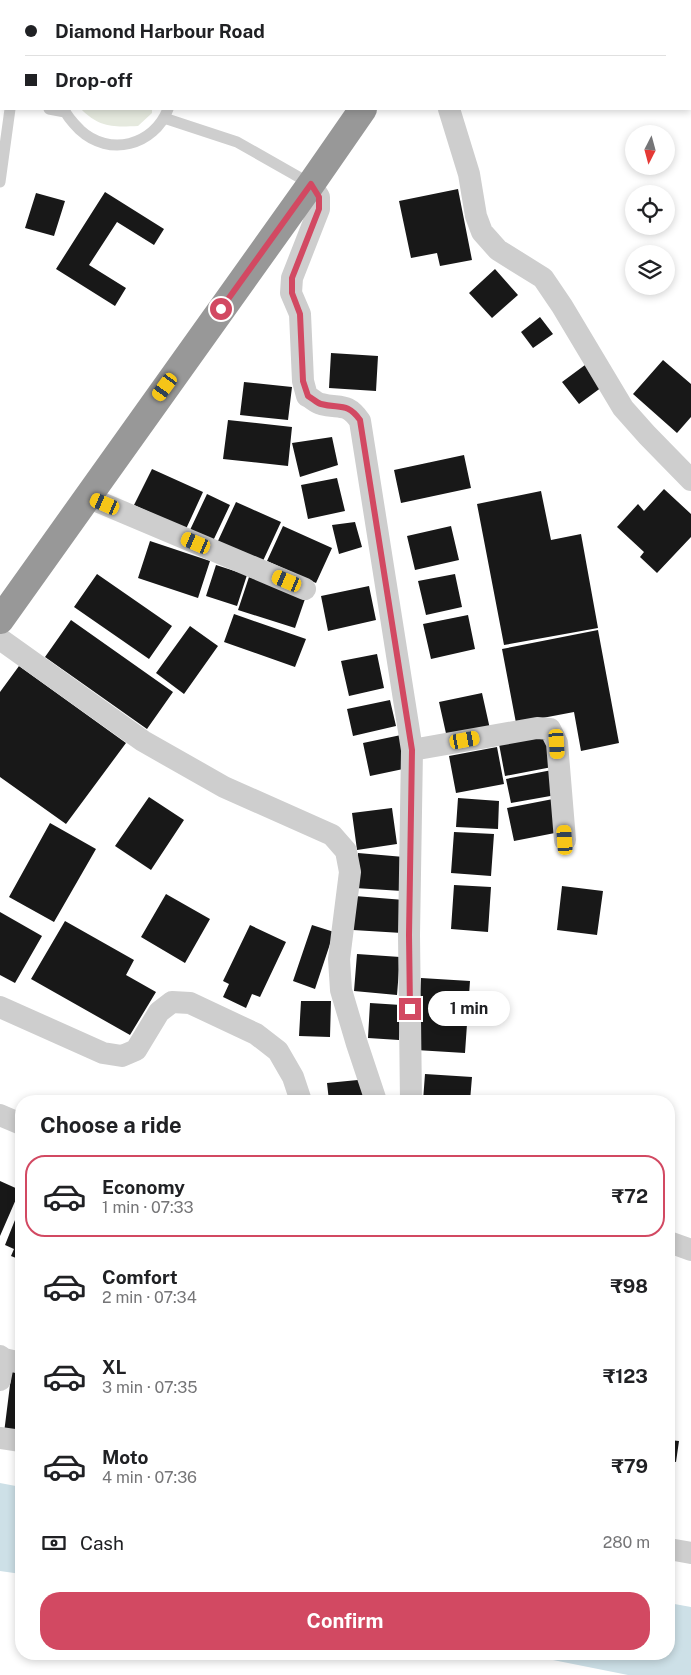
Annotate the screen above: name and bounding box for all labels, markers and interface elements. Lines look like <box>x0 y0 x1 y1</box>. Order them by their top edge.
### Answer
text: Diamond Harbour Road <box>55 20 265 42</box>
text: Drop-off <box>55 69 132 91</box>
north arrow <box>625 125 675 175</box>
map controls <box>625 125 675 295</box>
button: locate <box>625 185 675 235</box>
button: layers <box>625 245 675 295</box>
route start <box>210 298 232 320</box>
car <box>150 370 179 404</box>
car <box>88 491 121 517</box>
car <box>179 530 212 556</box>
car <box>270 568 303 594</box>
car <box>548 729 565 759</box>
car <box>448 730 481 750</box>
car <box>556 825 573 855</box>
callout: 1 min <box>428 992 510 1026</box>
route end <box>399 998 421 1020</box>
text: 1 min <box>450 999 488 1018</box>
text: Choose a ride <box>40 1112 182 1138</box>
icon: car <box>42 1174 87 1219</box>
text: Economy <box>102 1176 185 1198</box>
text: ₹72 <box>612 1185 648 1207</box>
text: 1 min · 07:33 <box>102 1198 194 1217</box>
icon: car <box>42 1264 87 1309</box>
text: Comfort <box>102 1266 178 1288</box>
text: ₹98 <box>611 1275 648 1297</box>
text: 2 min · 07:34 <box>102 1288 197 1307</box>
icon: car <box>42 1354 87 1399</box>
text: XL <box>102 1356 127 1378</box>
text: ₹123 <box>603 1365 648 1387</box>
text: 3 min · 07:35 <box>102 1378 198 1397</box>
icon: car <box>42 1444 87 1489</box>
text: Moto <box>102 1446 148 1468</box>
text: ₹79 <box>612 1455 648 1477</box>
text: 4 min · 07:36 <box>102 1468 197 1487</box>
icon: cash <box>40 1529 68 1557</box>
text: Cash <box>80 1532 124 1554</box>
text: 280 m <box>603 1533 650 1552</box>
button: Confirm <box>40 1592 650 1650</box>

